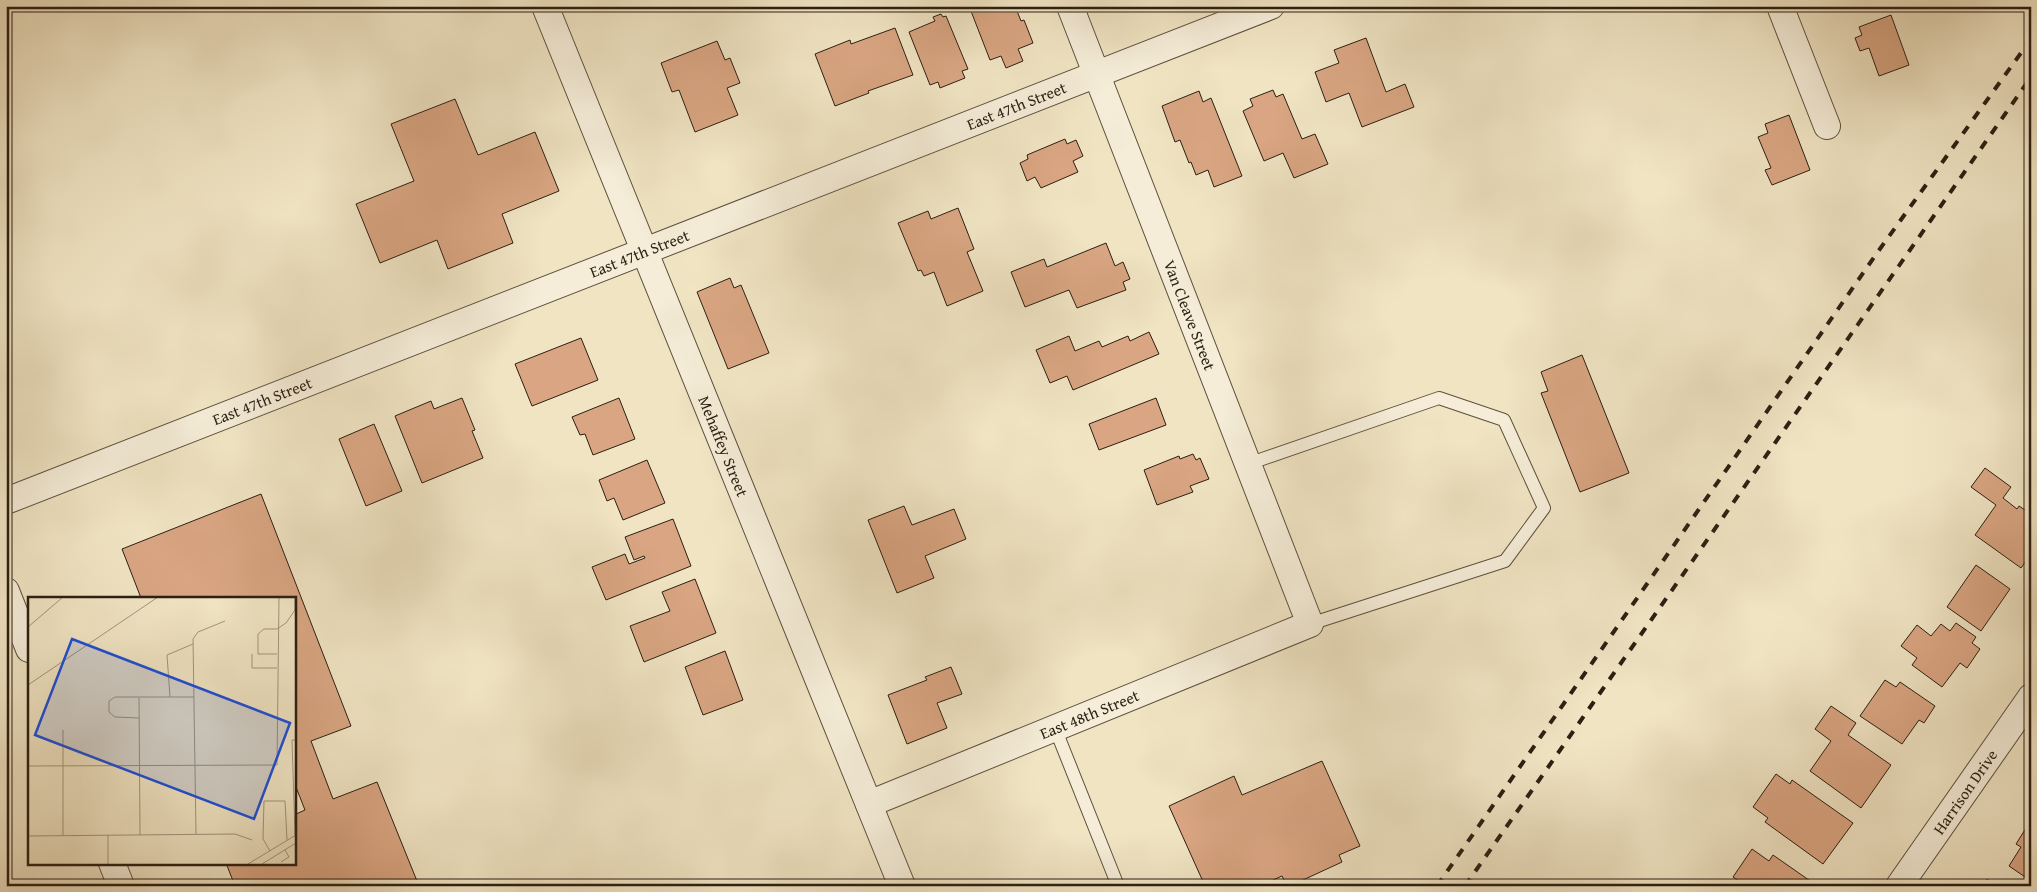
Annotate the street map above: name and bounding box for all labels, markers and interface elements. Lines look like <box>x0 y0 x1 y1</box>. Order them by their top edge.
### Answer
street label: East 47th Street <box>963 75 1070 136</box>
street label: East 47th Street <box>586 223 693 284</box>
street label: Van Cleave Street <box>1158 256 1222 374</box>
street label: East 47th Street <box>209 370 316 431</box>
street label: Mehaffey Street <box>692 392 755 501</box>
inset map <box>28 597 295 864</box>
street label: East 48th Street <box>1036 683 1143 745</box>
street label: Harrison Drive <box>1927 744 2003 839</box>

